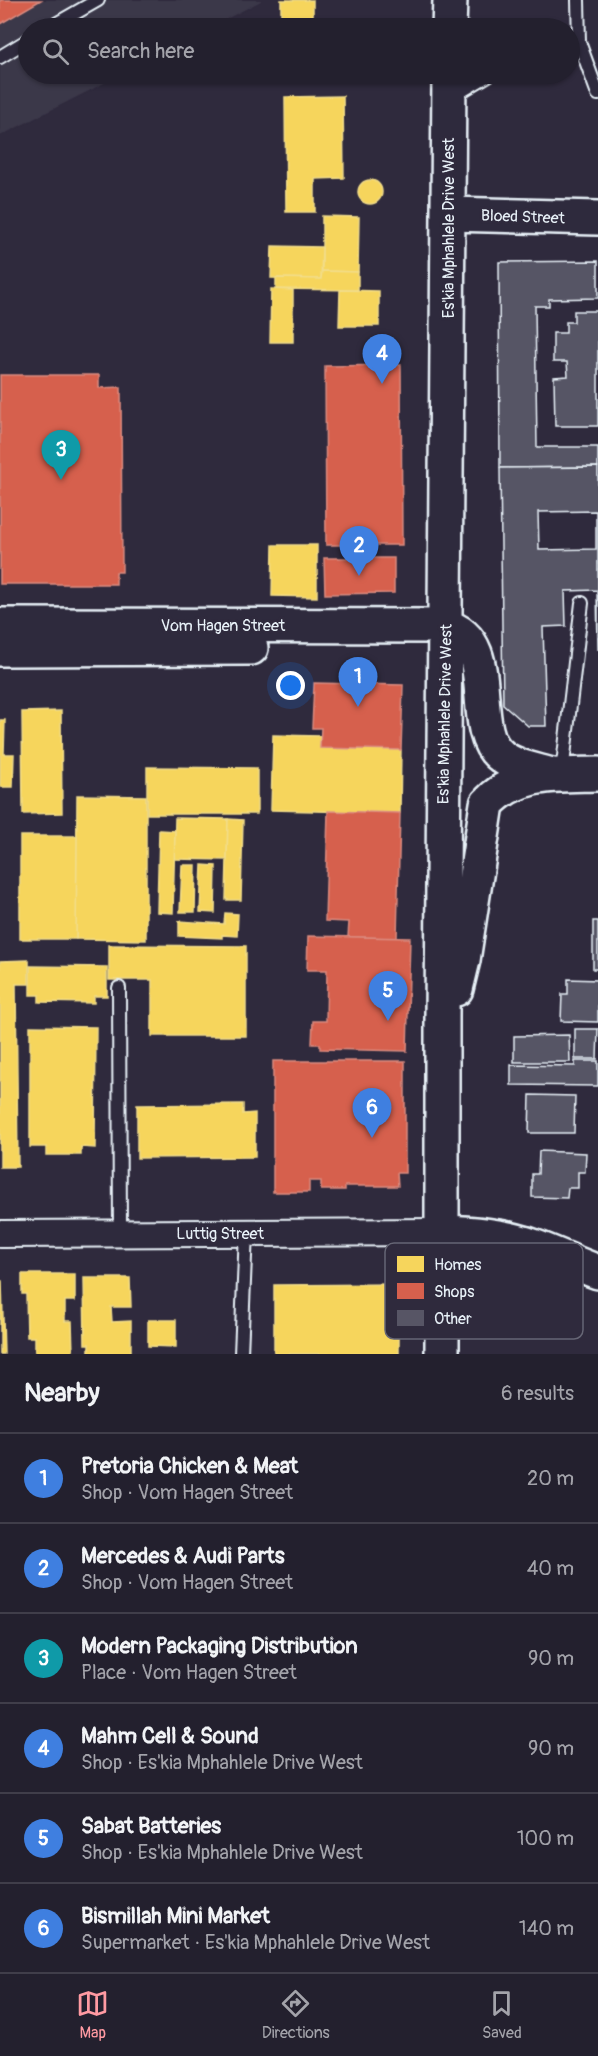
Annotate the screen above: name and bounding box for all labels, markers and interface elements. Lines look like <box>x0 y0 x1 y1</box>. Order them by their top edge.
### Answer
search box <box>18 18 580 84</box>
icon: search <box>39 35 72 68</box>
text: Search here <box>87 37 194 65</box>
street label: Es'kia Mphahlele Drive West <box>439 137 459 318</box>
street label: Bloed Street <box>481 206 566 228</box>
pin: 4 <box>362 334 401 384</box>
pin: 3 <box>42 430 80 480</box>
pin: 2 <box>340 526 378 576</box>
street label: Vom Hagen Street <box>161 616 286 636</box>
street label: Es'kia Mphahlele Drive West <box>433 623 457 804</box>
pin: 1 <box>338 658 378 707</box>
your location <box>276 671 305 700</box>
pin: 5 <box>368 972 408 1021</box>
pin: 6 <box>352 1088 392 1138</box>
street label: Luttig Street <box>176 1224 264 1244</box>
legend <box>385 1243 583 1339</box>
text: Homes <box>434 1255 482 1275</box>
text: Shops <box>434 1282 474 1302</box>
text: Other <box>434 1309 472 1329</box>
text: Nearby <box>24 1377 100 1409</box>
text: 6 results <box>501 1381 574 1406</box>
text: Pretoria Chicken & Meat <box>81 1452 298 1480</box>
text: 1 <box>40 1466 47 1491</box>
text: 20 m <box>527 1466 574 1491</box>
text: Shop · Vom Hagen Street <box>81 1480 293 1505</box>
text: Mercedes & Audi Parts <box>81 1542 285 1570</box>
text: 2 <box>38 1556 49 1581</box>
text: 40 m <box>527 1556 574 1581</box>
text: Shop · Vom Hagen Street <box>81 1570 293 1595</box>
text: Modern Packaging Distribution <box>81 1632 358 1660</box>
text: 3 <box>38 1646 49 1671</box>
text: 90 m <box>528 1646 574 1671</box>
text: Place · Vom Hagen Street <box>81 1660 297 1685</box>
text: Mahm Cell & Sound <box>81 1722 259 1750</box>
text: 4 <box>38 1736 49 1761</box>
text: 90 m <box>528 1736 574 1761</box>
text: Shop · Es'kia Mphahlele Drive West <box>81 1750 363 1775</box>
text: Sabat Batteries <box>81 1812 221 1840</box>
text: 5 <box>38 1826 49 1851</box>
text: 100 m <box>517 1826 574 1851</box>
text: Shop · Es'kia Mphahlele Drive West <box>81 1840 363 1865</box>
text: Bismillah Mini Market <box>81 1902 270 1930</box>
text: 6 <box>38 1916 49 1941</box>
text: 140 m <box>519 1916 574 1941</box>
text: Supermarket · Es'kia Mphahlele Drive West <box>81 1930 430 1955</box>
tab: Map <box>76 1987 109 2043</box>
tab: Directions <box>262 1987 330 2043</box>
tab: Saved <box>482 1987 522 2043</box>

